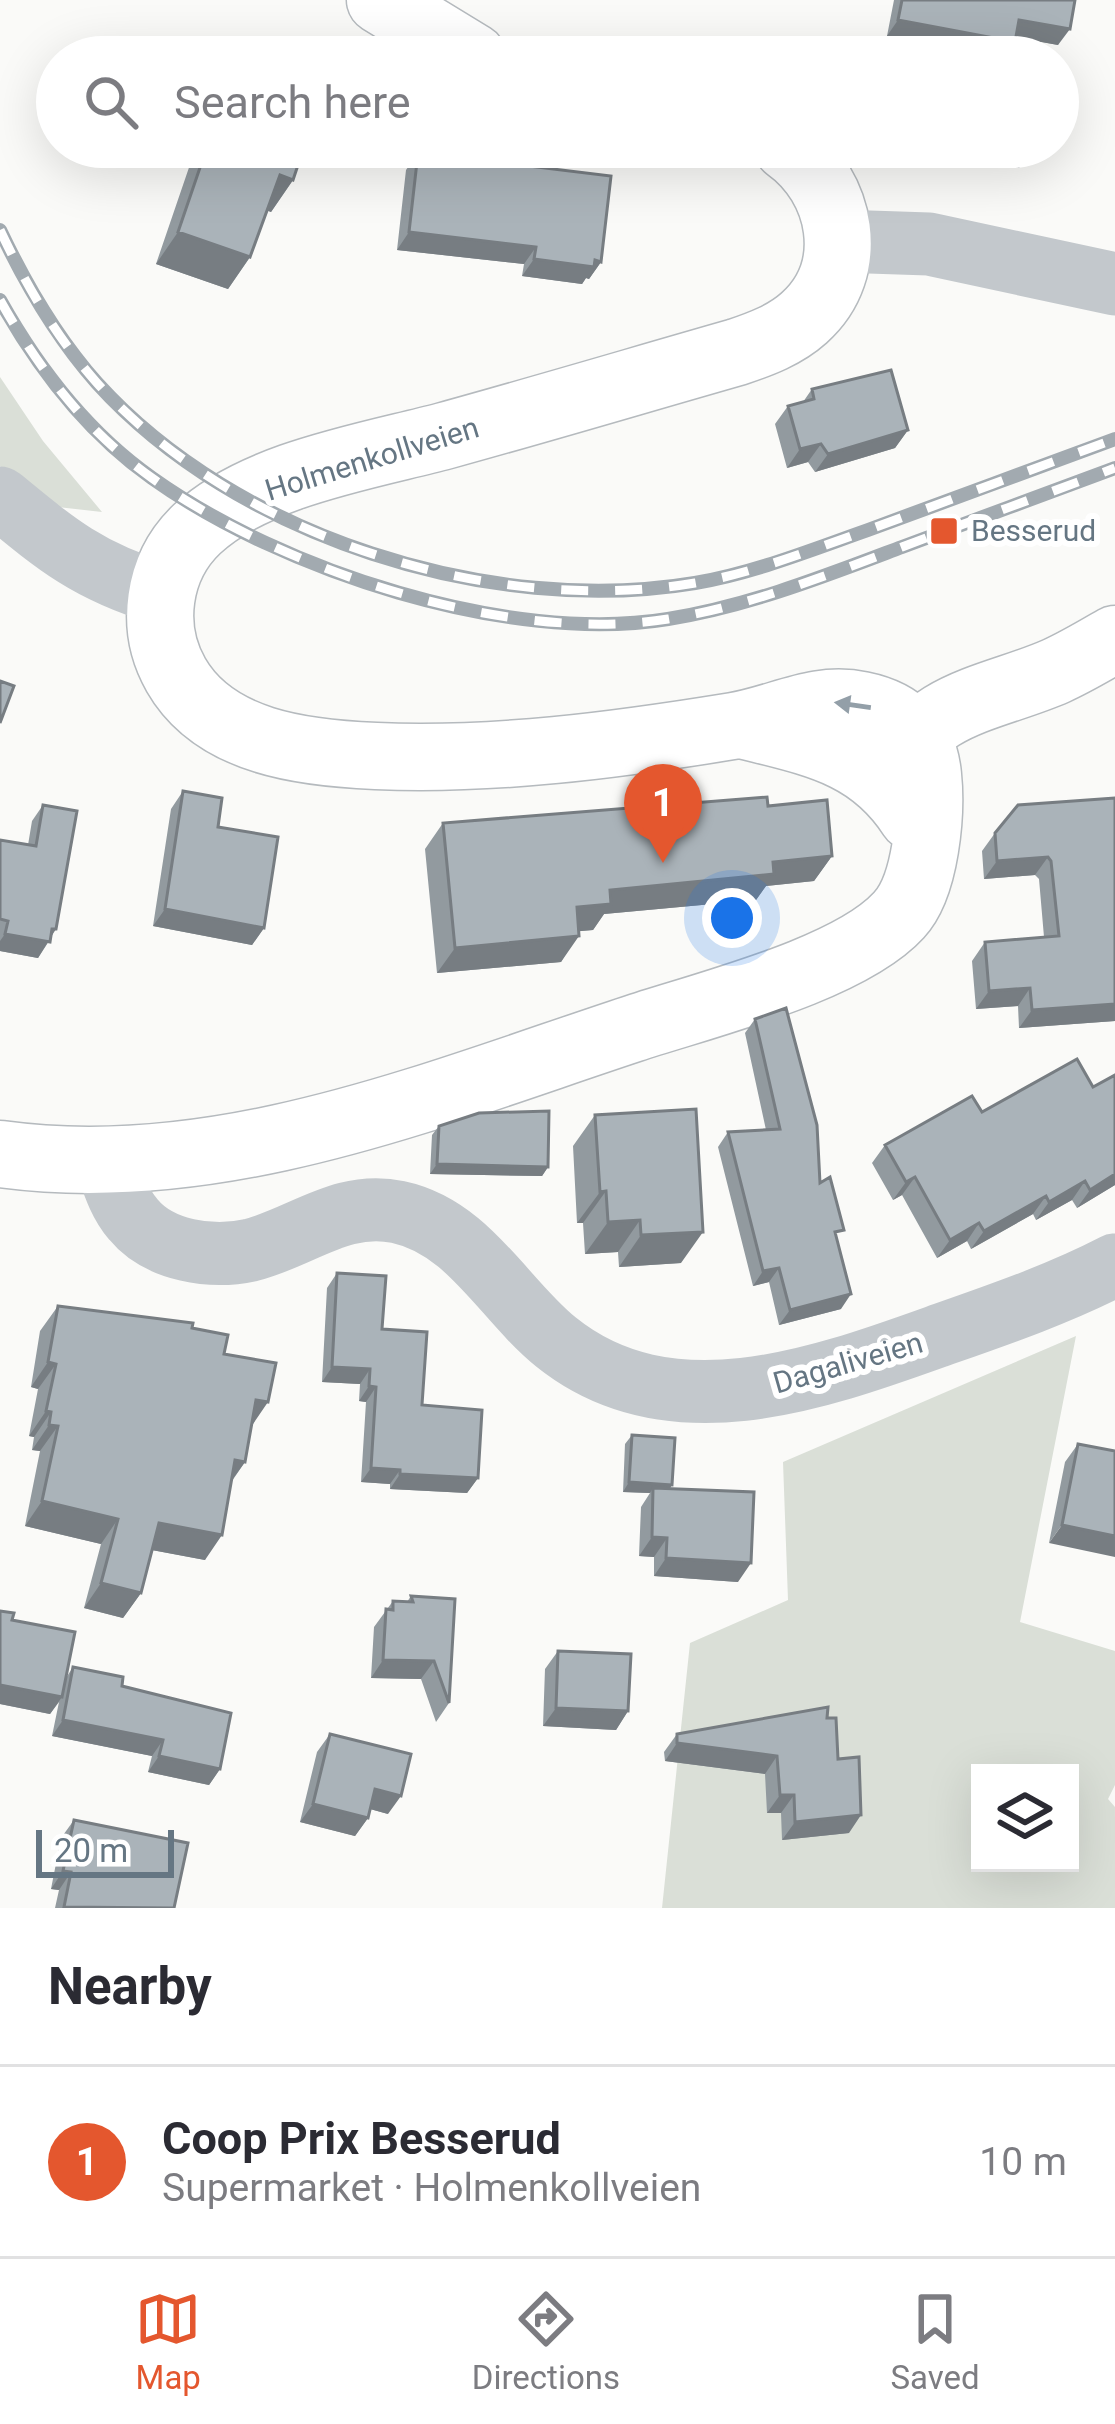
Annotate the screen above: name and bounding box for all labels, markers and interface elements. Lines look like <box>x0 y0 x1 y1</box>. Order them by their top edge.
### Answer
search box <box>36 36 1079 168</box>
icon: search <box>78 69 144 135</box>
text: Search here <box>174 76 411 129</box>
street label: Holmenkollveien <box>261 409 483 508</box>
place label: Besserud <box>971 513 1096 548</box>
marker: Besserud <box>928 515 960 547</box>
one-way arrow <box>833 695 871 714</box>
pin: 1 <box>624 764 702 863</box>
your location <box>702 888 762 948</box>
street label: Dagaliveien <box>769 1325 927 1401</box>
map controls <box>971 1764 1079 1872</box>
button: layers <box>971 1764 1079 1872</box>
scale bar <box>36 1824 174 1877</box>
text: 20 m <box>54 1831 128 1870</box>
text: Nearby <box>48 1957 212 2016</box>
text: Coop Prix Besserud <box>162 2112 561 2165</box>
text: 1 <box>76 2139 98 2185</box>
text: 10 m <box>979 2139 1067 2185</box>
text: Supermarket · Holmenkollveien <box>162 2165 701 2211</box>
tab: Map <box>135 2286 201 2397</box>
tab: Directions <box>472 2286 620 2397</box>
tab: Saved <box>891 2286 980 2397</box>

